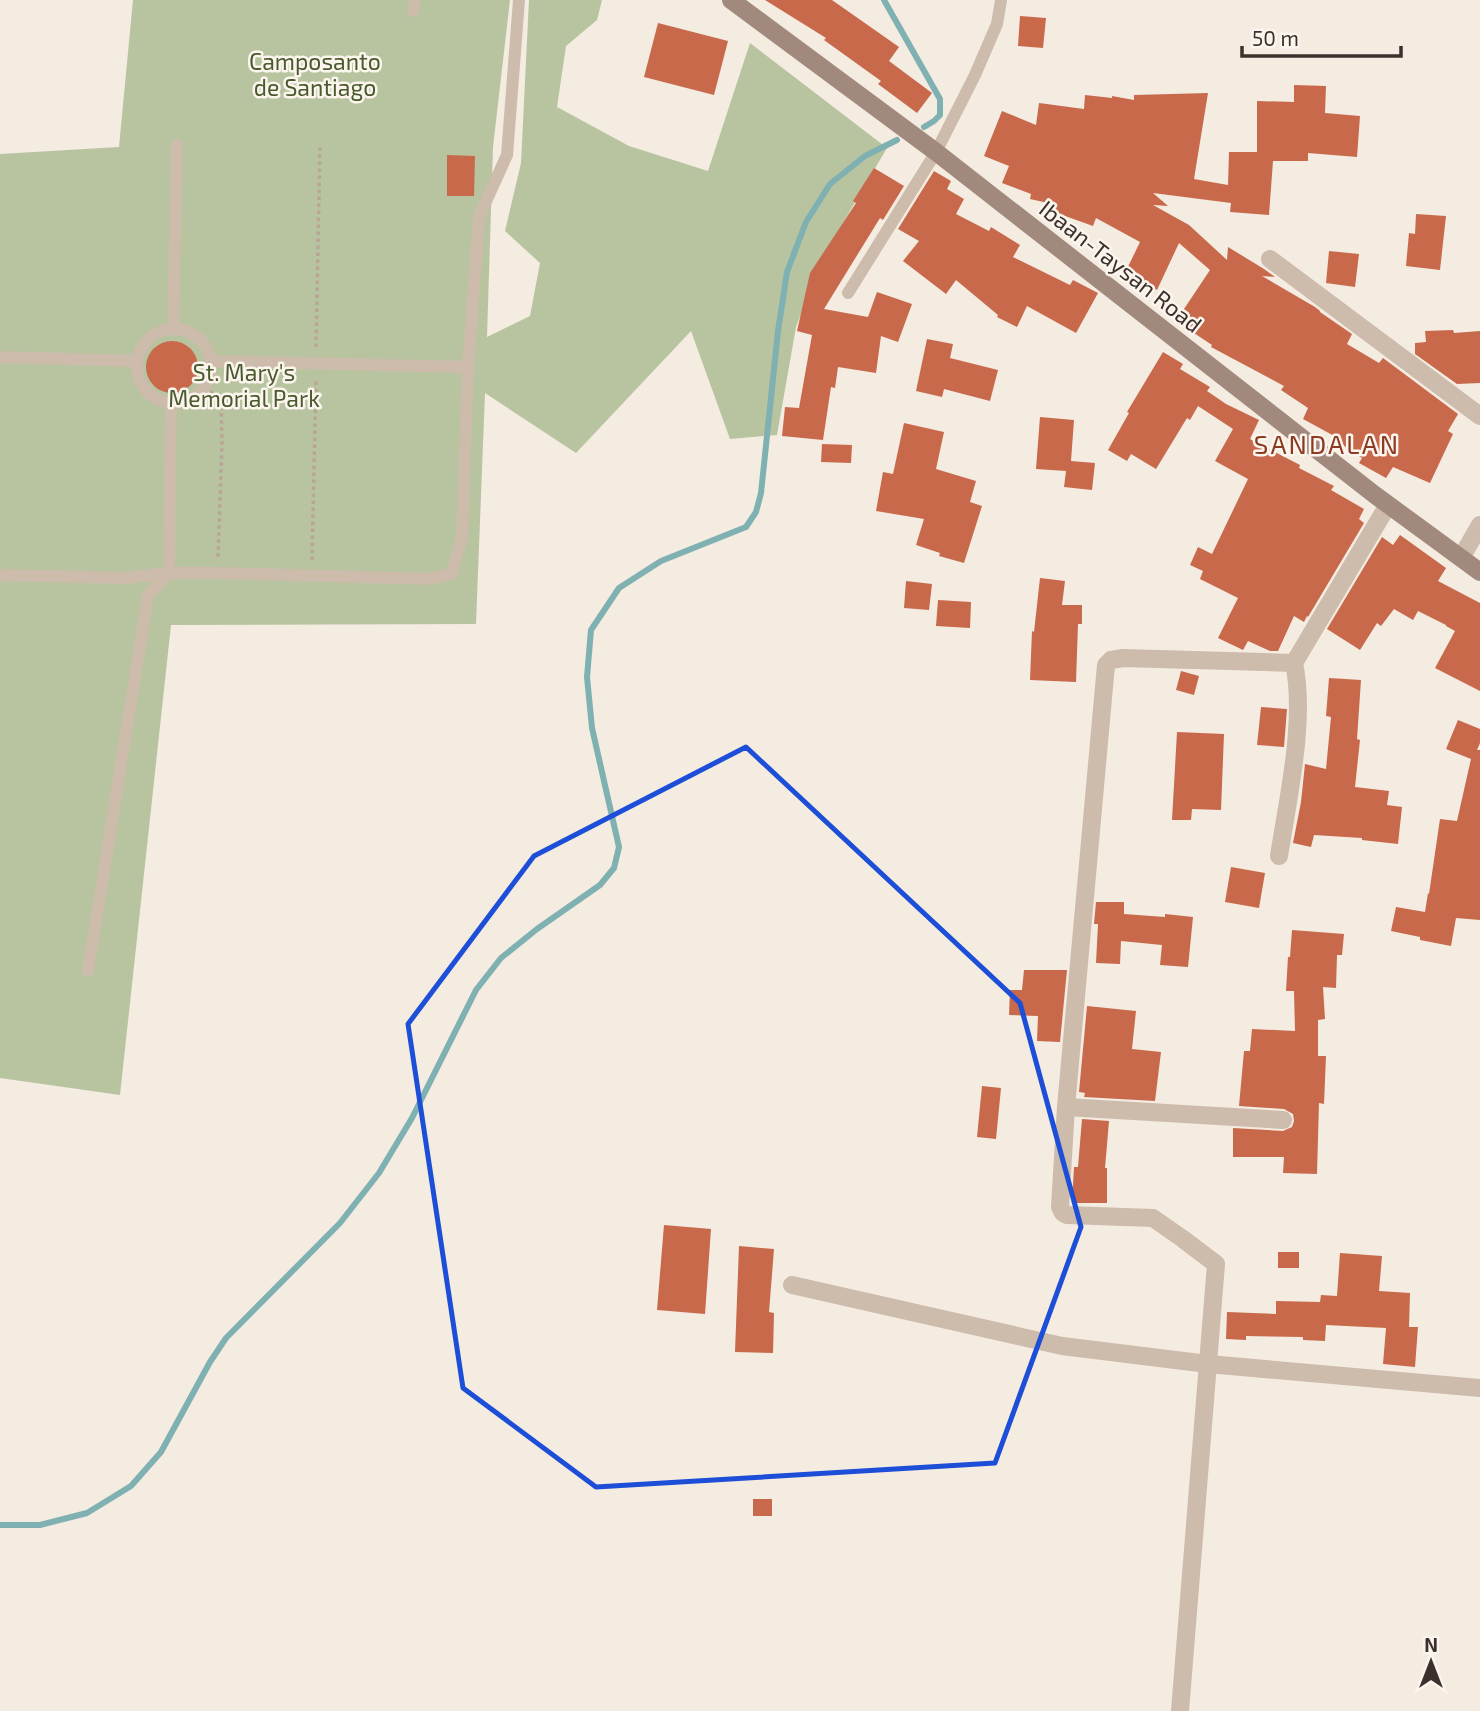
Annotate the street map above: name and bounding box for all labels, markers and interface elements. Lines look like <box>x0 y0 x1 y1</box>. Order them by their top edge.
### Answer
scale bar <box>1242 14 1401 58</box>
text: 50 m <box>1252 25 1299 50</box>
park label: Camposanto de Santiago <box>249 47 381 101</box>
street label: Ibaan-Taysan Road <box>1034 194 1208 338</box>
park label: St. Mary's Memorial Park <box>168 358 320 412</box>
district label: SANDALAN <box>1254 428 1400 459</box>
north arrow <box>1396 1627 1466 1697</box>
text: N <box>1424 1633 1438 1656</box>

